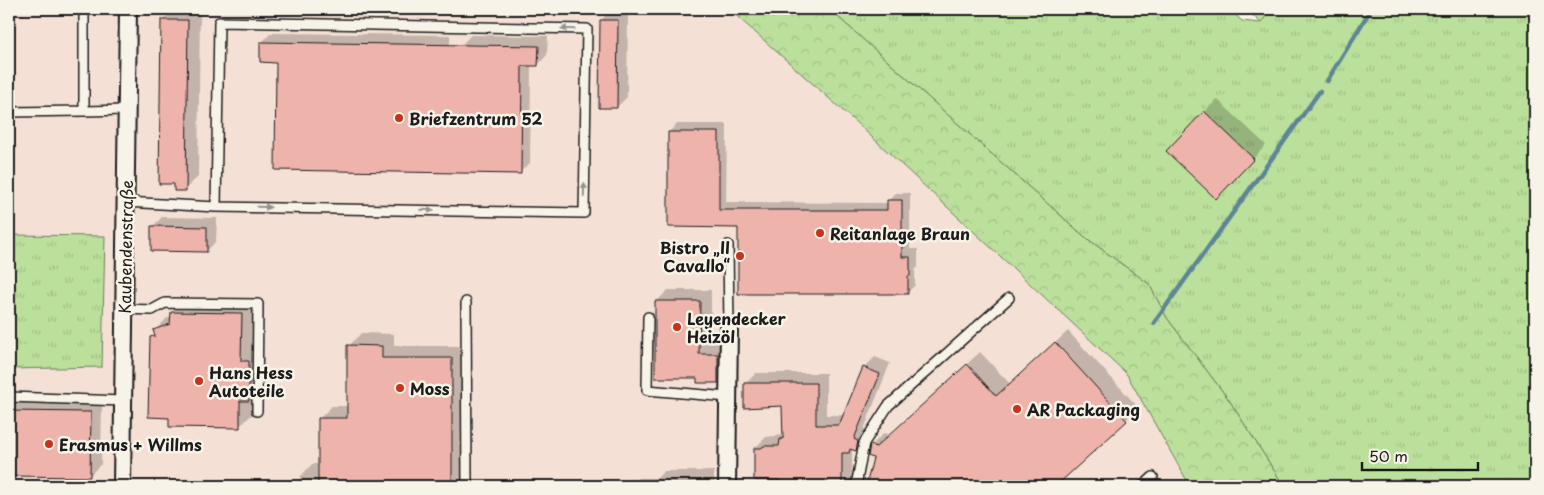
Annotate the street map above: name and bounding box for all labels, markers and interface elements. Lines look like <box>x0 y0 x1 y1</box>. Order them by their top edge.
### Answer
one-way arrow <box>560 25 576 33</box>
place label: Briefzentrum 52 <box>409 106 542 130</box>
marker: Briefzentrum 52 <box>393 112 405 124</box>
street label: Kaubendenstraße <box>112 180 138 314</box>
one-way arrow <box>580 182 588 198</box>
one-way arrow <box>257 204 273 212</box>
one-way arrow <box>419 207 435 215</box>
place label: Reitanlage Braun <box>830 221 970 245</box>
marker: Reitanlage Braun <box>814 227 826 239</box>
place label: Bistro „Il Cavallo“ <box>660 235 730 277</box>
marker: Bistro „Il Cavallo“ <box>734 250 746 262</box>
place label: Leyendecker Heizöl <box>687 306 787 348</box>
marker: Leyendecker Heizöl <box>671 321 683 333</box>
place label: Hans Hess Autoteile <box>209 360 293 402</box>
marker: Hans Hess Autoteile <box>193 375 205 387</box>
place label: Moss <box>410 376 450 400</box>
marker: Moss <box>394 382 406 394</box>
place label: AR Packaging <box>1027 397 1140 421</box>
marker: AR Packaging <box>1011 403 1023 415</box>
place label: Erasmus + Willms <box>59 432 202 456</box>
marker: Erasmus + Willms <box>43 438 55 450</box>
scale bar <box>1362 440 1478 472</box>
text: 50 m <box>1369 444 1408 467</box>

